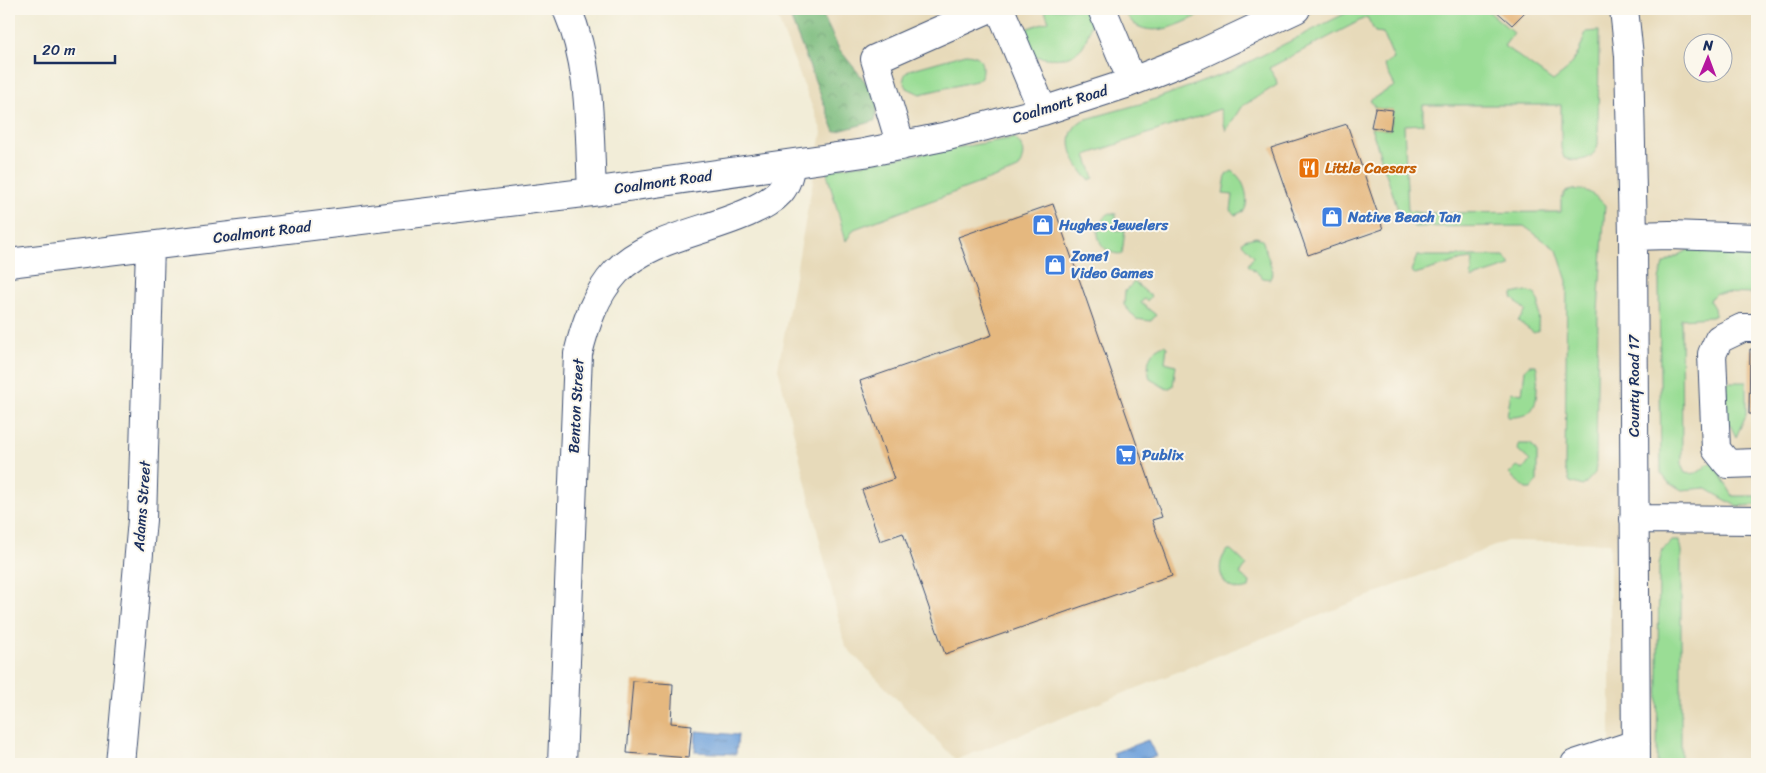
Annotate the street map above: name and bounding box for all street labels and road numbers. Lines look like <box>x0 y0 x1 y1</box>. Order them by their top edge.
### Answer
street label: Coalmont Road <box>1009 77 1112 131</box>
street label: Coalmont Road <box>612 162 715 202</box>
street label: Coalmont Road <box>212 213 314 251</box>
street label: County Road 17 <box>1621 334 1647 437</box>
street label: Benton Street <box>561 357 592 454</box>
street label: Adams Street <box>126 459 158 553</box>

